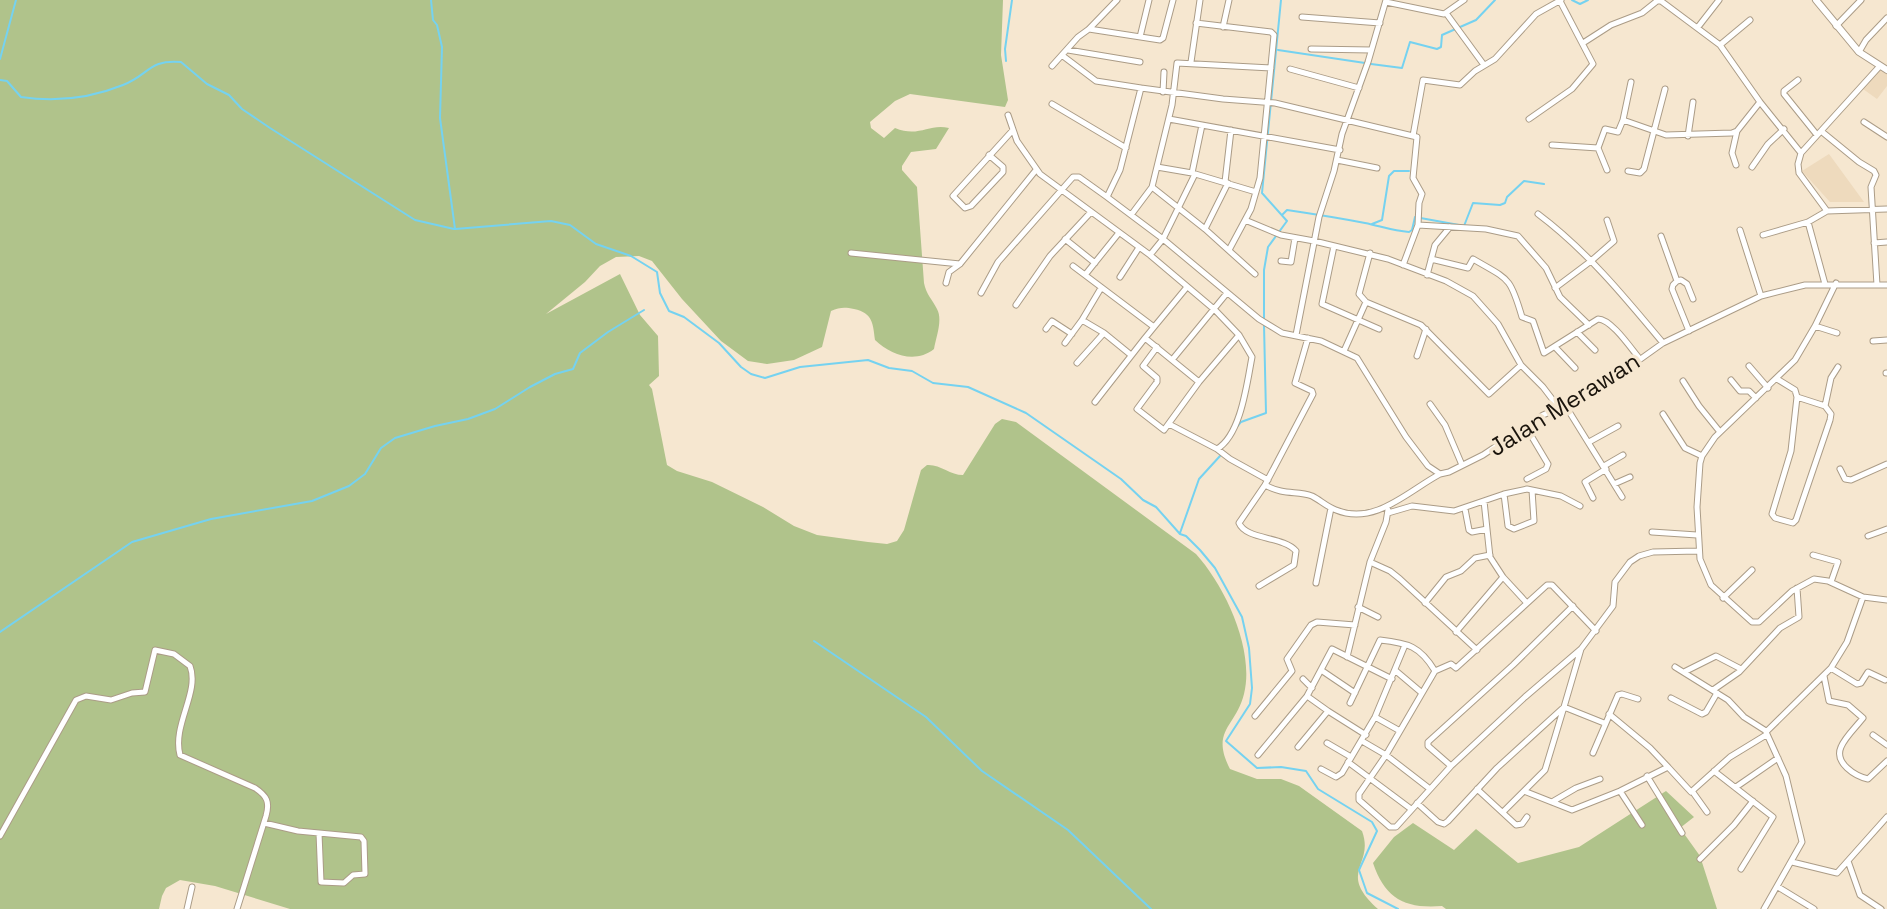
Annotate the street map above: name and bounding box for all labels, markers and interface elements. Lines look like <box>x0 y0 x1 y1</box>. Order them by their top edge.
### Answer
street label: Jalan Merawan <box>1483 345 1645 463</box>

